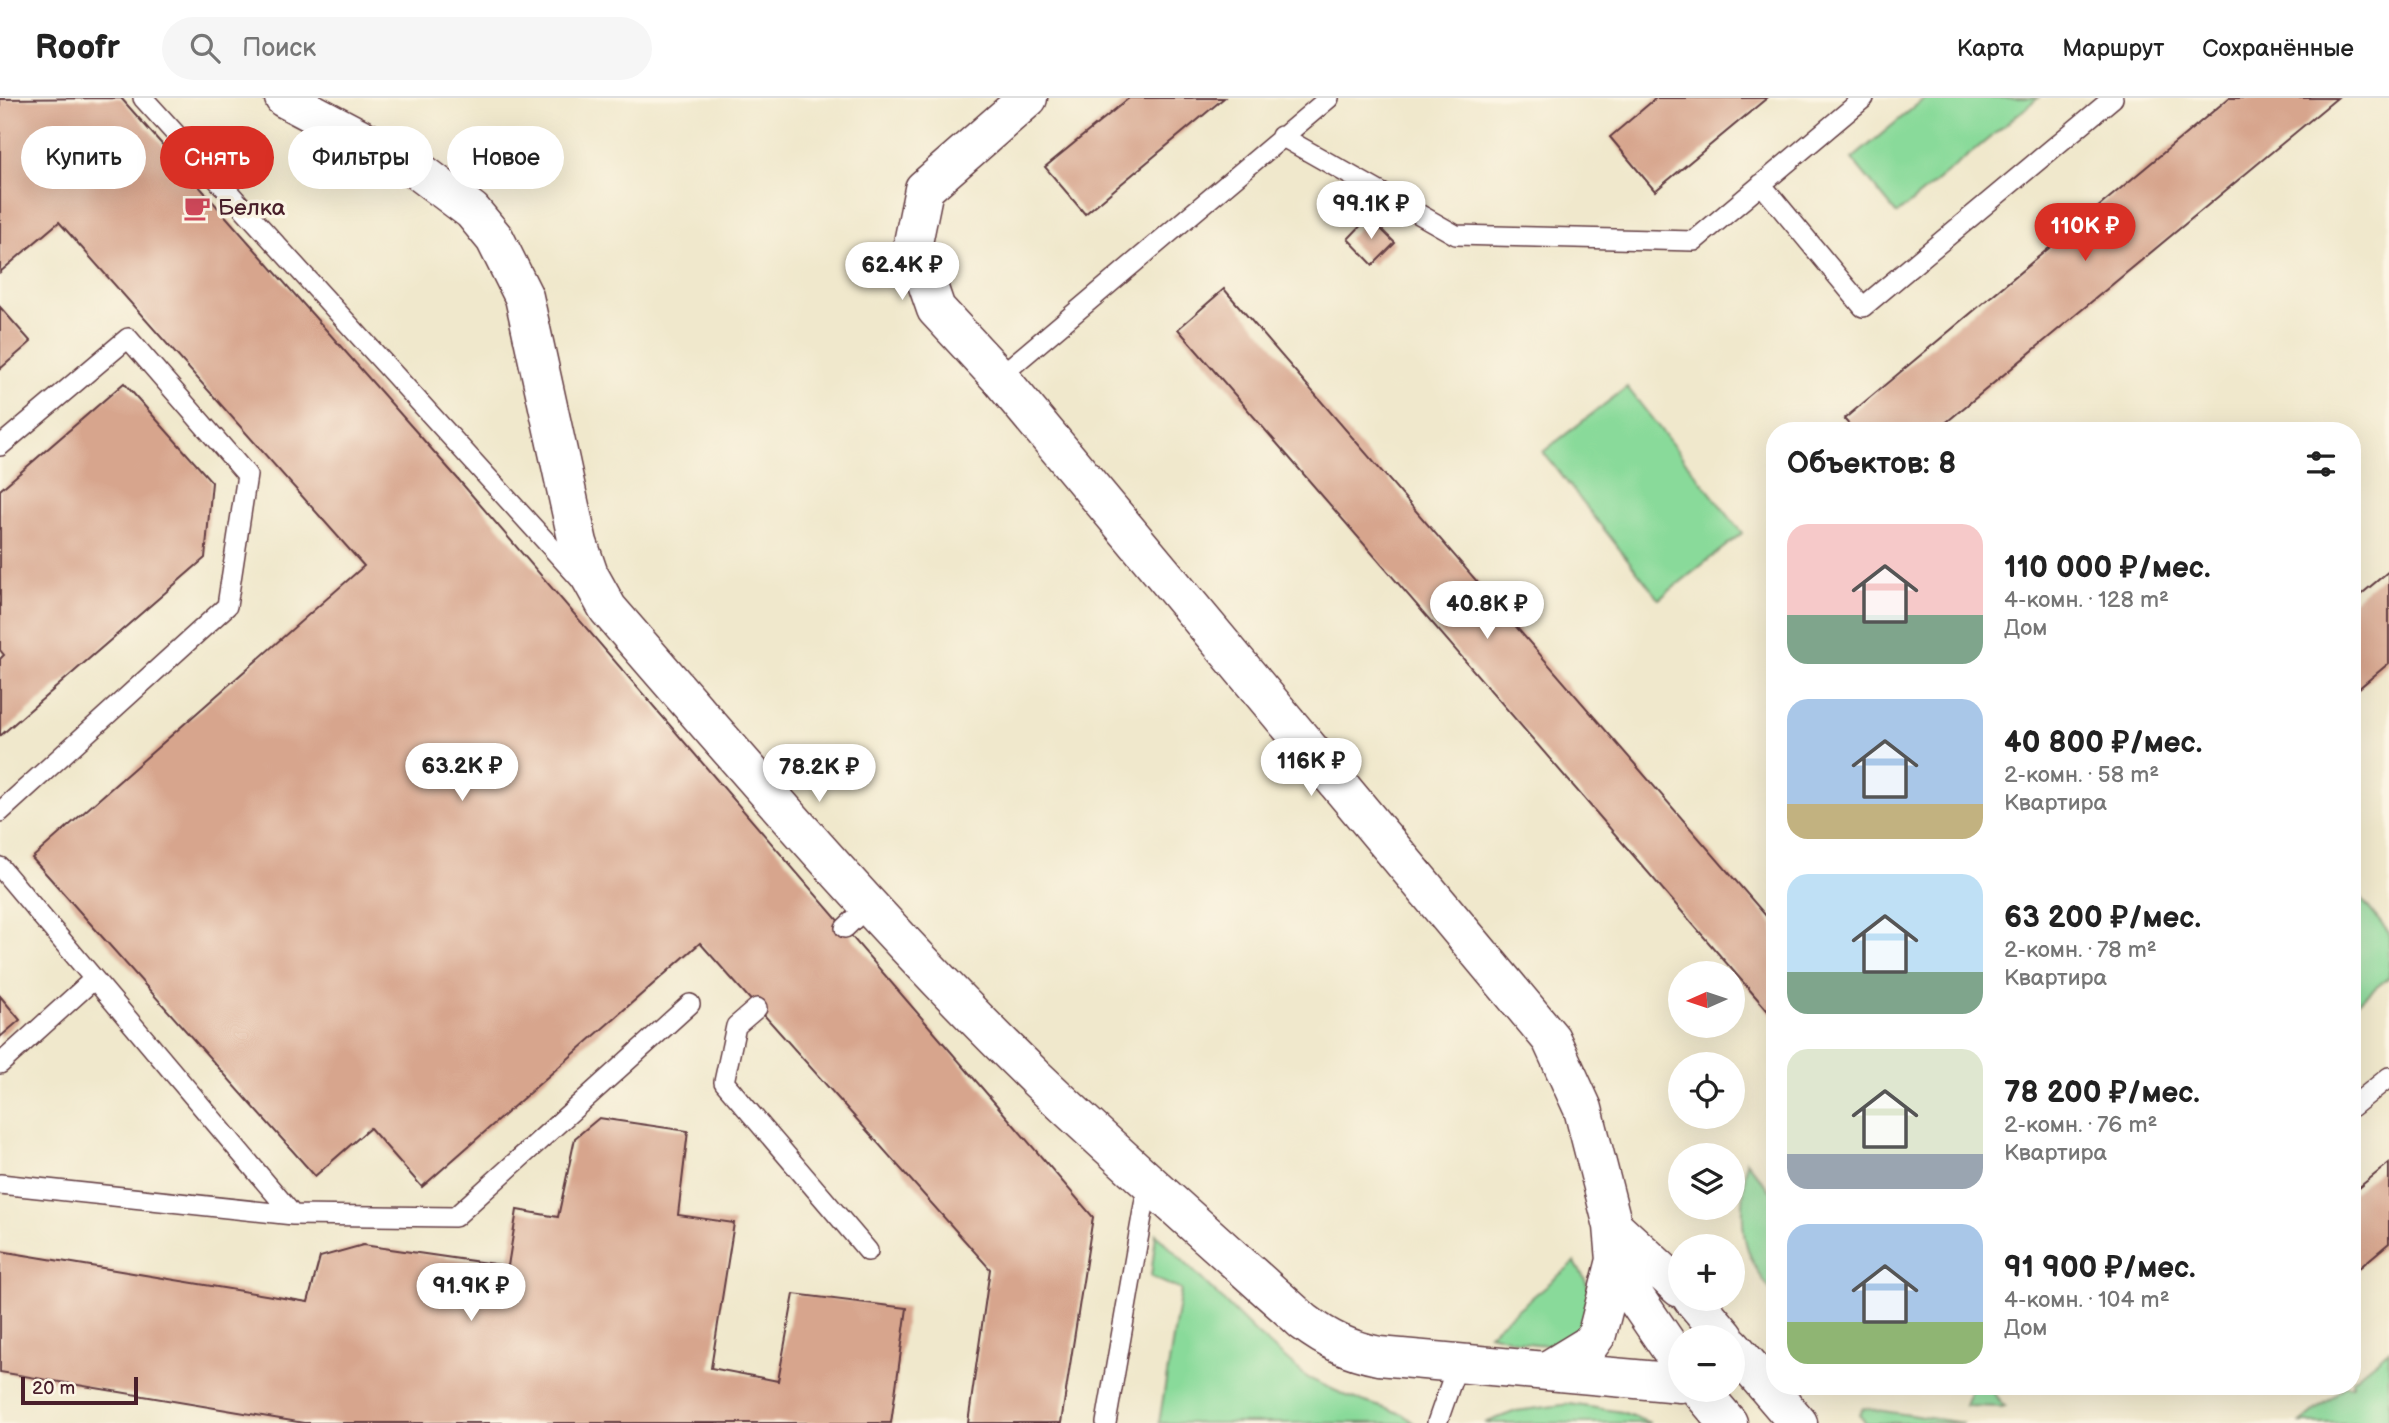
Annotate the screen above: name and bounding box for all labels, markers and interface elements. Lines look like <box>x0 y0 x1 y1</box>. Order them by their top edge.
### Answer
search box <box>162 17 652 80</box>
text: Roofr <box>35 28 120 68</box>
icon: search <box>186 29 224 67</box>
text: Поиск <box>242 33 316 64</box>
text: Карта <box>1957 34 2024 63</box>
text: Маршрут <box>2062 34 2164 63</box>
text: Сохранённые <box>2202 34 2354 63</box>
chip: Купить <box>21 126 146 189</box>
chip: Снять <box>160 126 274 189</box>
chip: Фильтры <box>288 126 433 189</box>
chip: Новое <box>447 126 564 189</box>
pin: 99.1K ₽ <box>1306 181 1436 241</box>
text: 99.1K ₽ <box>1333 190 1409 218</box>
cafe icon: Белка <box>182 193 212 223</box>
place label: Белка <box>218 194 286 222</box>
pin: 110K ₽ <box>2028 204 2142 263</box>
text: 110K ₽ <box>2051 212 2119 240</box>
pin: 62.4K ₽ <box>837 242 967 302</box>
text: 62.4K ₽ <box>861 251 943 279</box>
icon: filters <box>2302 445 2340 483</box>
text: Объектов: 8 <box>1787 446 1956 482</box>
text: 110 000 ₽/мес. <box>2004 550 2211 586</box>
icon: home <box>1843 552 1927 636</box>
pin: 40.8K ₽ <box>1422 582 1552 641</box>
text: 4-комн. · 128 m² <box>2004 586 2169 614</box>
text: 40.8K ₽ <box>1446 590 1528 618</box>
text: Дом <box>2004 614 2047 642</box>
text: 40 800 ₽/мес. <box>2004 725 2202 761</box>
icon: home <box>1843 727 1927 811</box>
pin: 116K ₽ <box>1254 738 1368 798</box>
pin: 63.2K ₽ <box>397 744 527 803</box>
pin: 78.2K ₽ <box>754 744 884 804</box>
text: 116K ₽ <box>1277 747 1345 775</box>
text: 63.2K ₽ <box>421 752 503 780</box>
text: 78.2K ₽ <box>779 753 859 781</box>
text: 2-комн. · 58 m² <box>2004 761 2159 789</box>
text: Квартира <box>2004 789 2107 817</box>
text: 63 200 ₽/мес. <box>2004 900 2201 936</box>
icon: home <box>1843 902 1927 986</box>
text: 2-комн. · 78 m² <box>2004 936 2157 964</box>
north arrow <box>1668 961 1745 1038</box>
map controls <box>1668 961 1745 1402</box>
text: Квартира <box>2004 964 2107 992</box>
button: locate <box>1668 1052 1745 1129</box>
text: 78 200 ₽/мес. <box>2004 1075 2200 1111</box>
icon: home <box>1843 1077 1927 1161</box>
text: 2-комн. · 76 m² <box>2004 1111 2157 1139</box>
text: Квартира <box>2004 1139 2107 1167</box>
button: layers <box>1668 1143 1745 1220</box>
button: + <box>1668 1234 1745 1311</box>
text: 91 900 ₽/мес. <box>2004 1250 2196 1286</box>
icon: home <box>1843 1252 1927 1336</box>
pin: 91.9K ₽ <box>406 1264 536 1323</box>
text: 91.9K ₽ <box>433 1272 509 1300</box>
text: 4-комн. · 104 m² <box>2004 1286 2170 1314</box>
text: Дом <box>2004 1314 2047 1342</box>
button: − <box>1668 1325 1745 1402</box>
scale bar <box>21 1374 138 1406</box>
text: 20 m <box>32 1377 75 1400</box>

